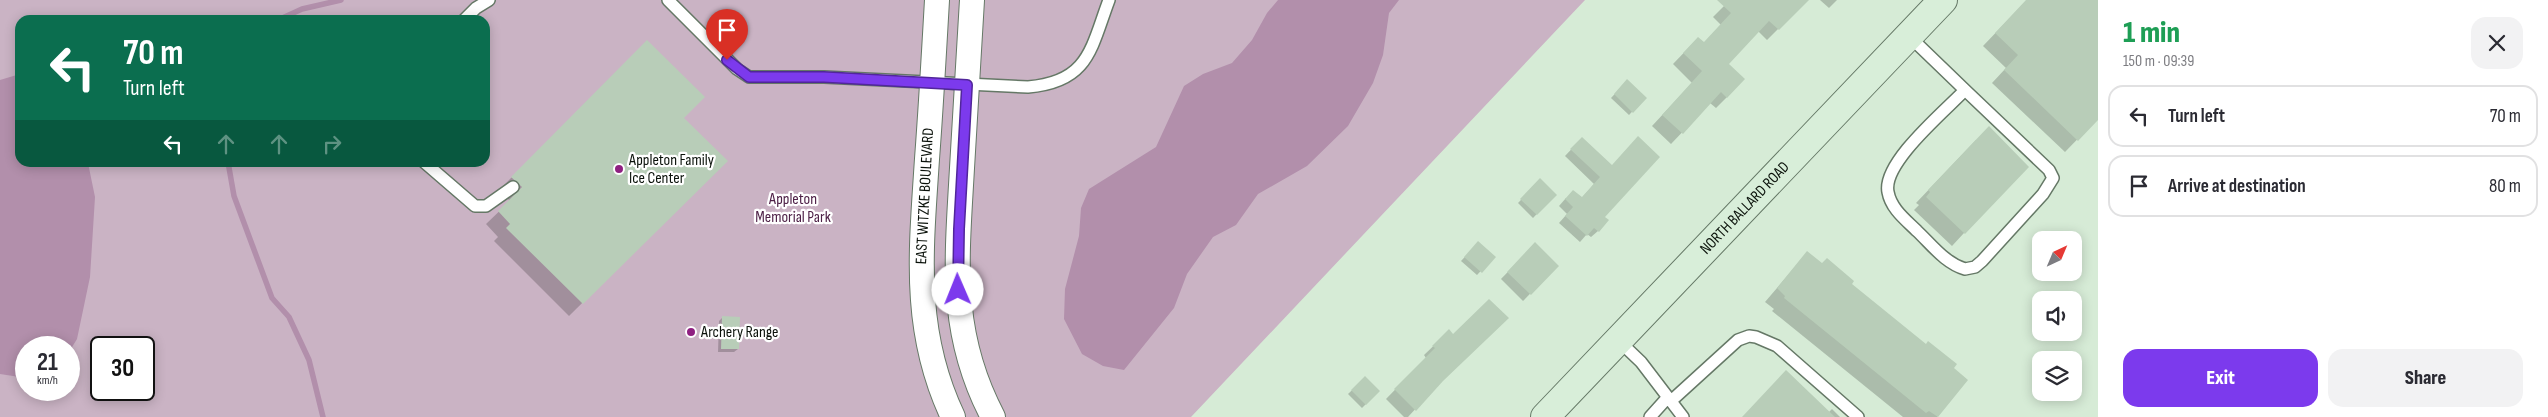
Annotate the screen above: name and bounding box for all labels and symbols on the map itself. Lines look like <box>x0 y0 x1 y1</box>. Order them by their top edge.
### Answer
pin <box>706 9 748 60</box>
street label: EAST WITZKE BOULEVARD <box>912 127 938 265</box>
place label: Appleton Family Ice Center <box>628 151 714 188</box>
street label: NORTH BALLARD ROAD <box>1696 158 1793 258</box>
marker: Appleton Family Ice Center <box>613 163 625 175</box>
park label: Appleton Memorial Park <box>755 190 831 227</box>
north arrow <box>2032 231 2082 281</box>
position arrow <box>931 263 983 315</box>
place label: Archery Range <box>700 323 779 342</box>
marker: Archery Range <box>685 326 697 338</box>
speed limit sign: 30 <box>90 336 155 401</box>

